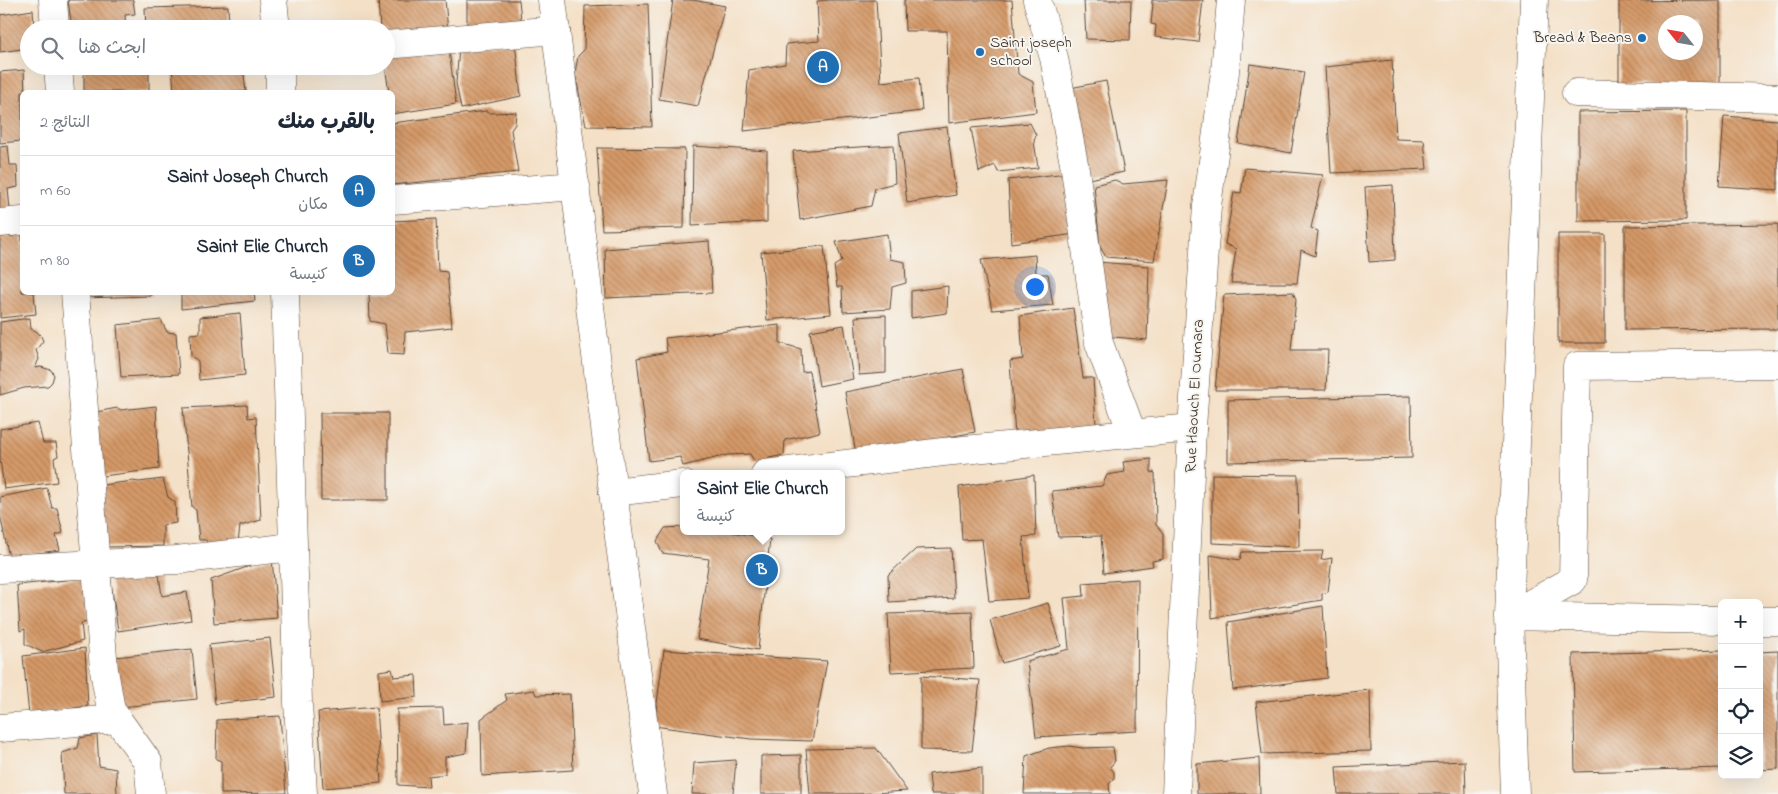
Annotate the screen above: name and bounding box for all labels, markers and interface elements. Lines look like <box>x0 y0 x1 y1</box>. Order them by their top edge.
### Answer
north arrow <box>1658 15 1703 60</box>
search box <box>20 20 395 75</box>
place label: Bread & Beans <box>1533 26 1632 50</box>
place label: Saint joseph school <box>990 31 1072 73</box>
marker: Bread & Beans <box>1636 32 1648 44</box>
icon: search <box>38 34 66 62</box>
text: ابحث هنا <box>78 35 146 62</box>
marker: Saint joseph school <box>974 46 986 58</box>
pin: A <box>807 48 839 86</box>
text: بالقرب منك <box>278 108 375 138</box>
text: النتائج: 2 <box>40 111 90 135</box>
text: Saint Joseph Church <box>167 164 328 191</box>
text: 60 m <box>40 179 70 203</box>
text: A <box>354 179 364 203</box>
text: مكان <box>298 193 328 217</box>
text: Saint Elie Church <box>197 234 328 261</box>
text: 80 m <box>40 249 69 273</box>
text: B <box>354 249 364 273</box>
text: كنيسة <box>290 263 328 287</box>
your location <box>1022 274 1048 300</box>
street label: Rue Haouch El Oumara <box>1179 319 1211 473</box>
popup <box>680 470 845 535</box>
text: Saint Elie Church <box>697 476 828 503</box>
text: كنيسة <box>697 505 735 529</box>
pin: B <box>746 551 778 589</box>
map controls <box>1718 599 1763 779</box>
button: + <box>1718 599 1763 644</box>
button: − <box>1718 644 1763 689</box>
button: locate <box>1718 689 1763 734</box>
button: layers <box>1718 734 1763 779</box>

